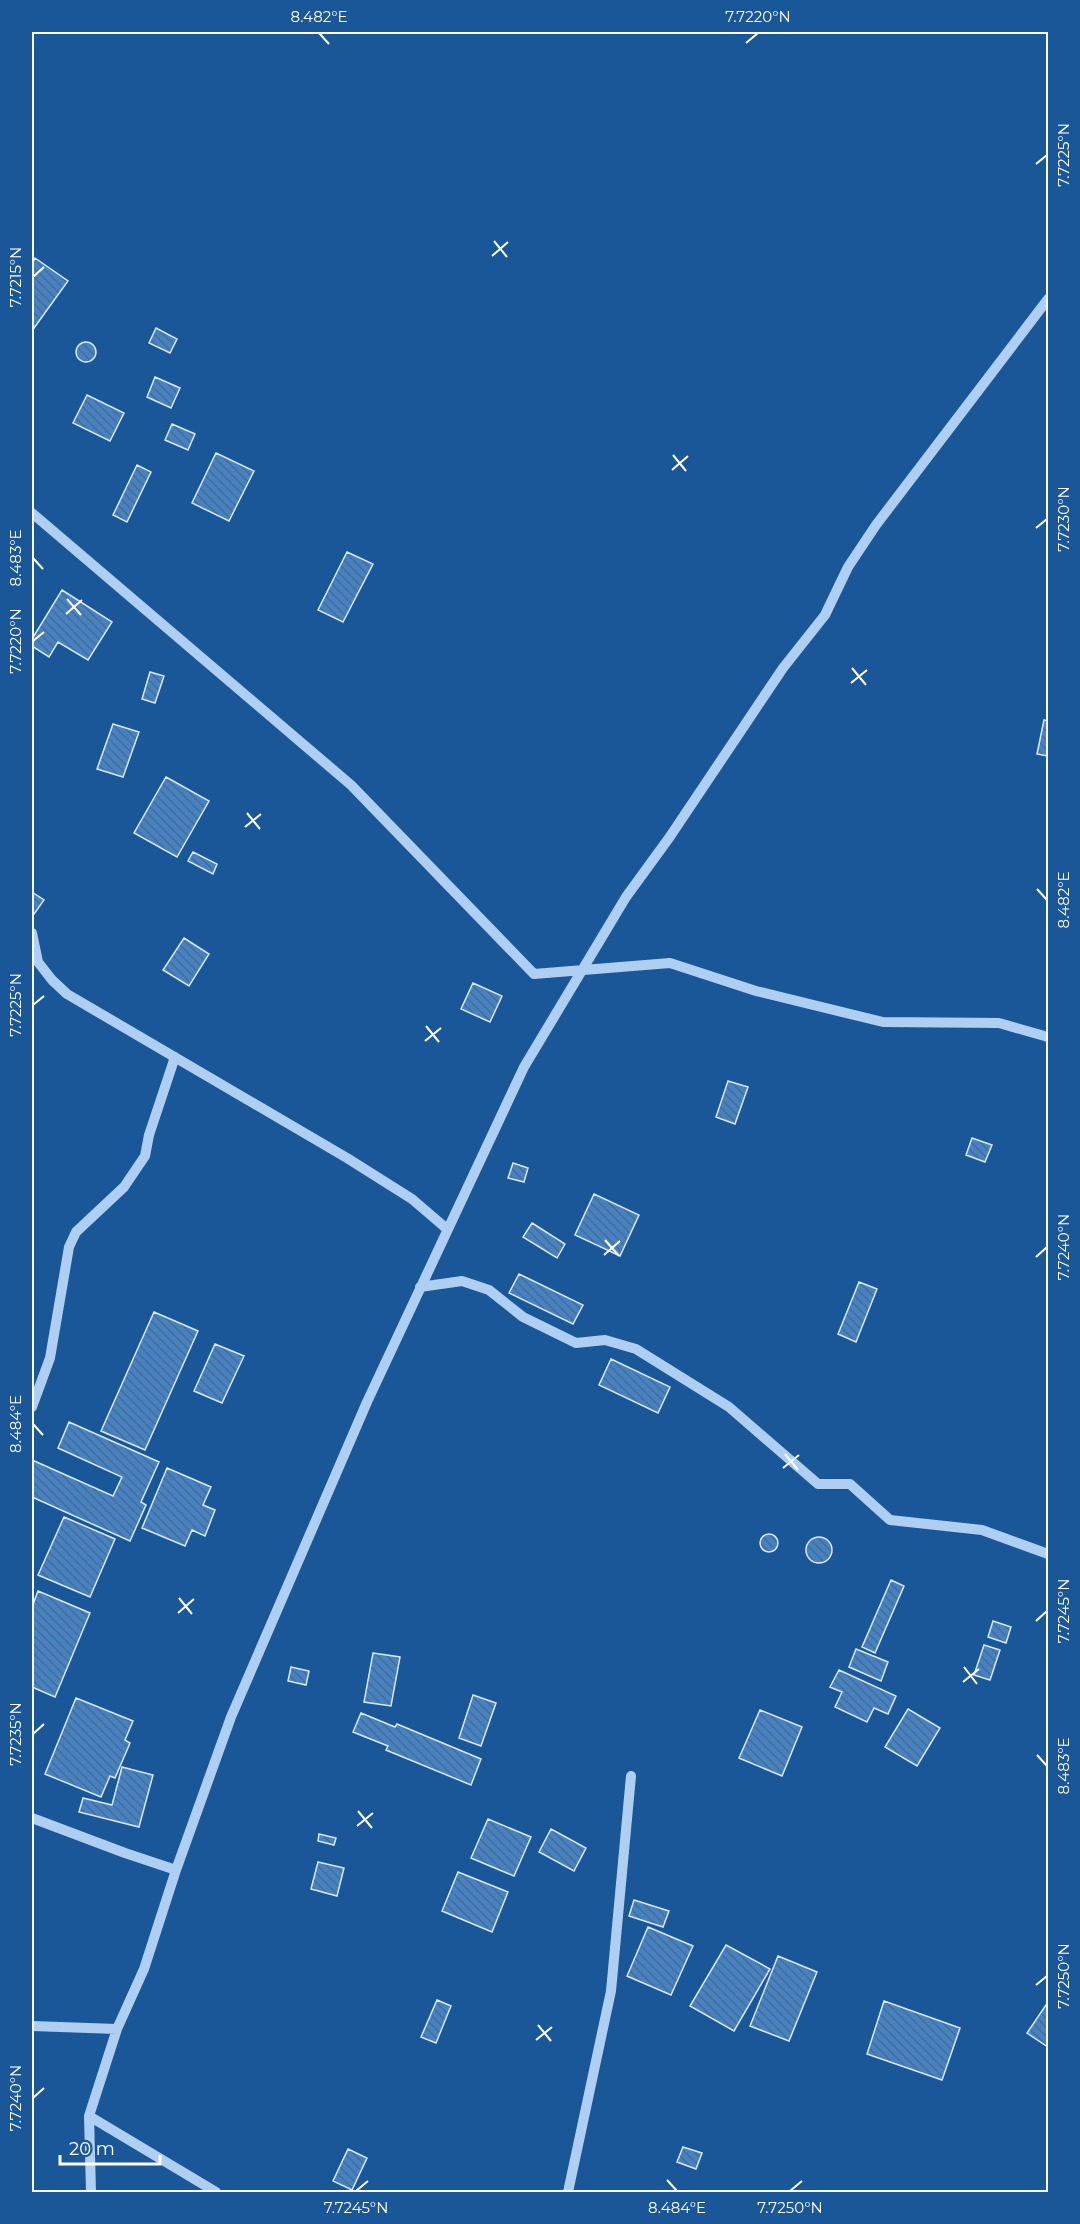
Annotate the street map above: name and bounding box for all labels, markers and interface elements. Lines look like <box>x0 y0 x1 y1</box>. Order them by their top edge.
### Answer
text: 8.482°E <box>290 7 348 26</box>
text: 7.7220°N <box>725 7 791 26</box>
text: 7.7225°N <box>1054 123 1073 187</box>
text: 7.7215°N <box>6 247 25 307</box>
text: 7.7230°N <box>1054 486 1073 552</box>
text: 8.483°E <box>6 530 25 586</box>
text: 7.7220°N <box>6 608 25 674</box>
text: 8.482°E <box>1054 871 1073 929</box>
text: 7.7225°N <box>6 973 25 1037</box>
text: 7.7240°N <box>1054 1214 1073 1280</box>
text: 8.484°E <box>6 1395 25 1453</box>
text: 7.7245°N <box>1054 1579 1073 1643</box>
text: 7.7235°N <box>6 1702 25 1766</box>
text: 8.483°E <box>1054 1738 1073 1794</box>
text: 7.7250°N <box>1054 1943 1073 2009</box>
text: 7.7240°N <box>6 2065 25 2131</box>
scale bar <box>60 2128 160 2166</box>
text: 20 m <box>69 2138 115 2160</box>
text: 7.7245°N <box>324 2198 388 2217</box>
text: 8.484°E <box>648 2198 706 2217</box>
text: 7.7250°N <box>757 2198 823 2217</box>

